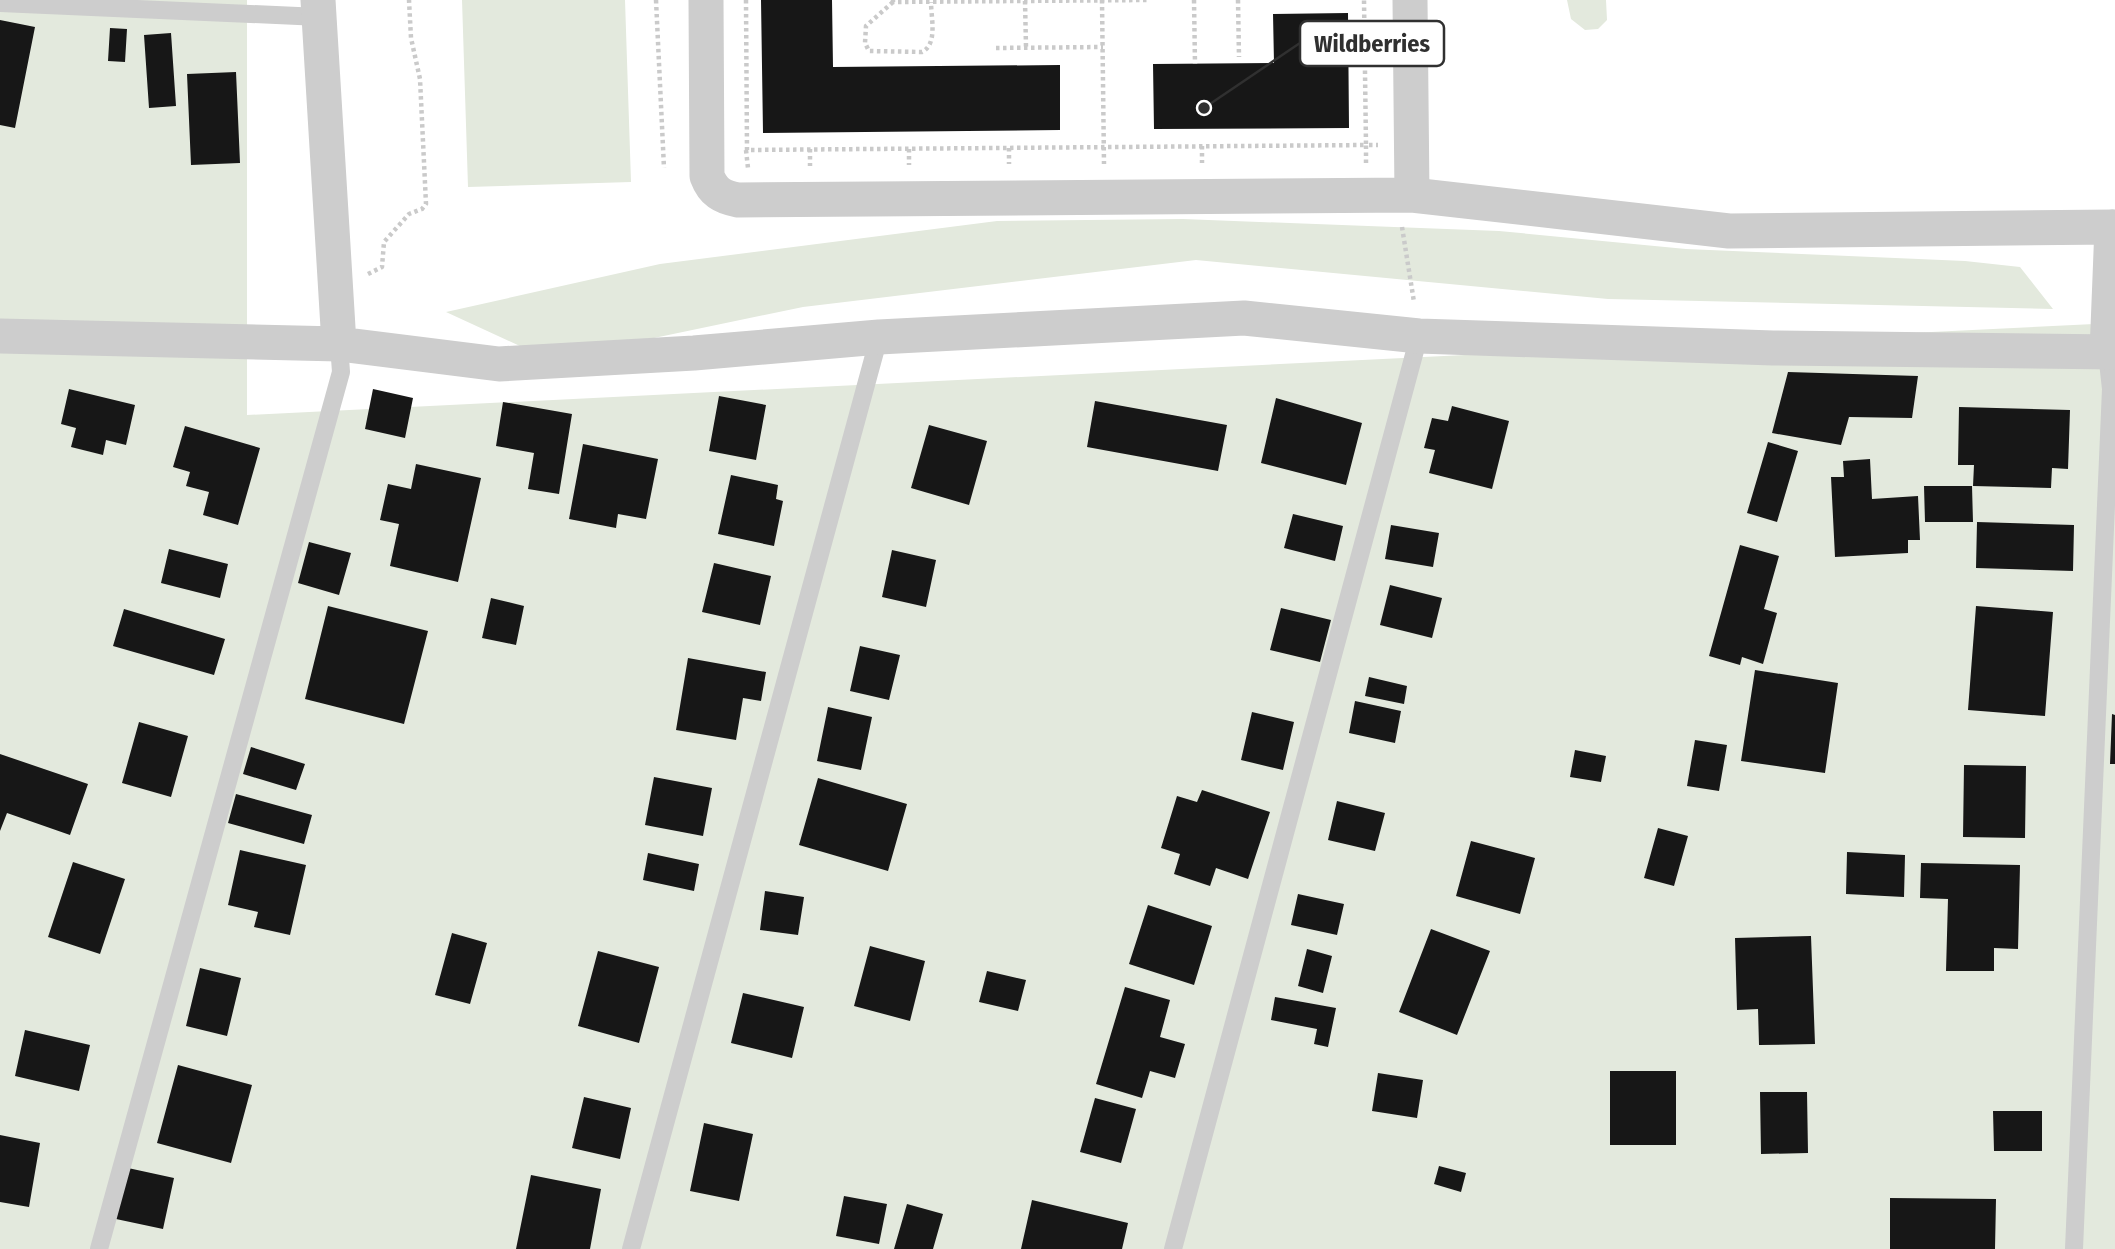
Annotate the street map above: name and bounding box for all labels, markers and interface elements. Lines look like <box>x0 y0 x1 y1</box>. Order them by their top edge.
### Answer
callout: Wildberries <box>1300 21 1444 66</box>
text: Wildberries <box>1314 30 1430 58</box>

